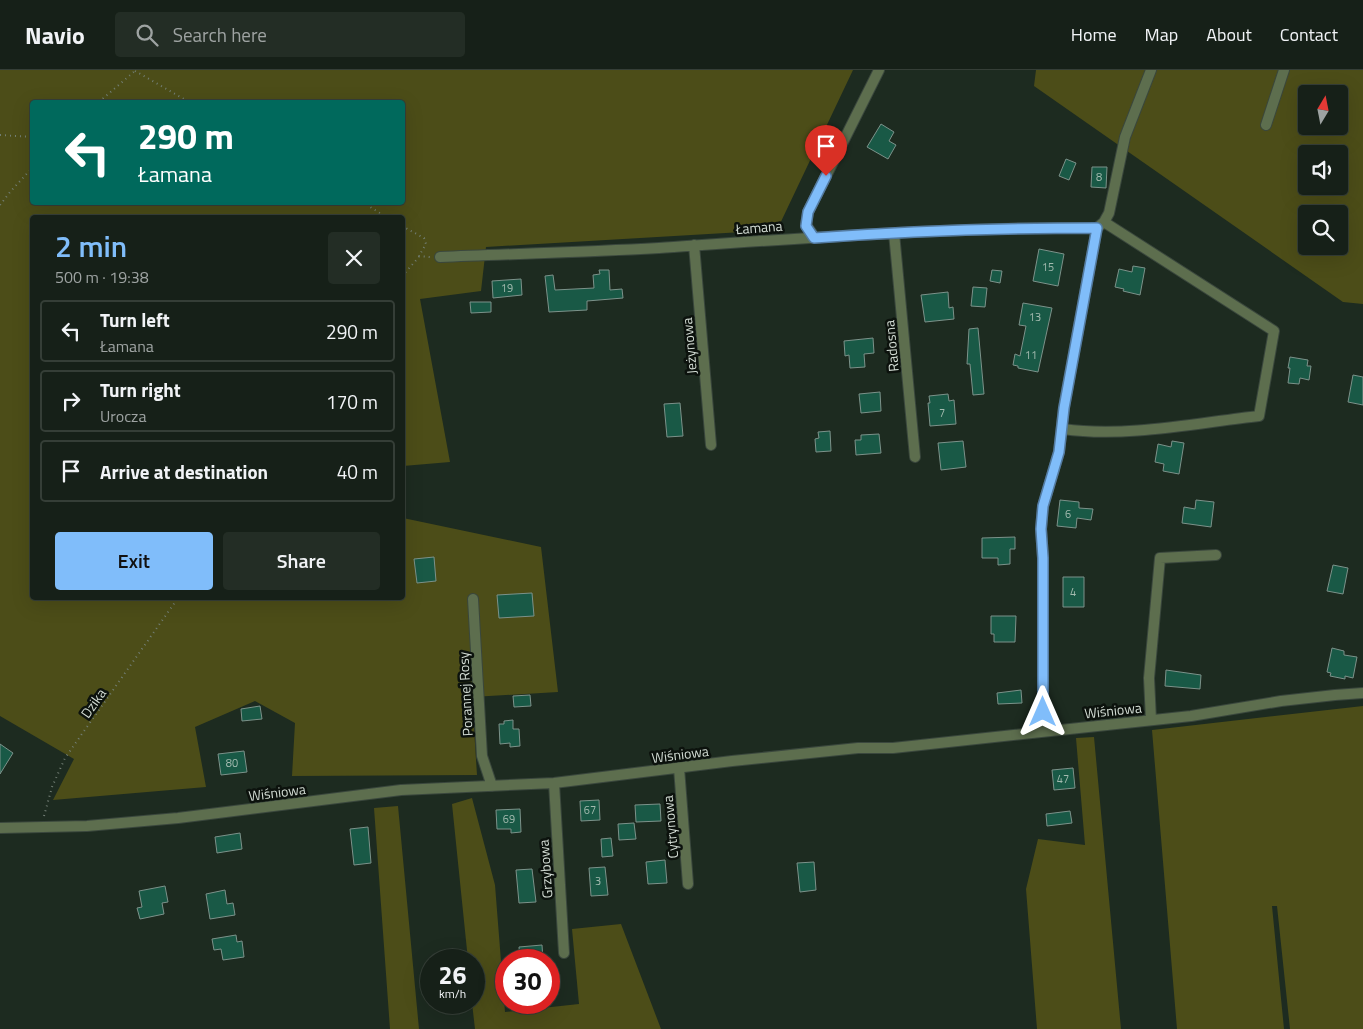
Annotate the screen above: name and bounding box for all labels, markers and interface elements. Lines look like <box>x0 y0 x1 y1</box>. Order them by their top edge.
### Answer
search box <box>115 12 465 57</box>
text: Navio <box>25 17 85 53</box>
text: Search here <box>173 20 267 49</box>
icon: search <box>133 21 161 49</box>
text: Home <box>1071 21 1117 48</box>
text: Map <box>1145 21 1178 48</box>
text: About <box>1206 21 1252 48</box>
text: Contact <box>1280 21 1338 48</box>
north arrow <box>1298 85 1348 135</box>
map controls <box>1298 85 1348 255</box>
text: 290 m <box>138 109 234 163</box>
icon: left <box>55 120 120 185</box>
pin <box>805 125 847 176</box>
icon: arrive <box>812 132 840 160</box>
button: sound <box>1298 145 1348 195</box>
text: Łamana <box>138 157 212 191</box>
house number: 8 <box>1096 169 1102 185</box>
button: search <box>1298 205 1348 255</box>
street label: Łamana <box>734 215 783 239</box>
text: 2 min <box>55 223 127 269</box>
button: close <box>328 232 380 284</box>
house number: 15 <box>1042 259 1054 275</box>
text: 500 m · 19:38 <box>55 265 149 289</box>
house number: 19 <box>501 280 513 296</box>
text: Turn left <box>100 305 170 334</box>
house number: 13 <box>1029 309 1041 325</box>
icon: left <box>57 317 85 345</box>
text: 290 m <box>326 317 378 346</box>
street label: Jeżynowa <box>676 317 702 375</box>
street label: Radosna <box>878 319 904 373</box>
text: Łamana <box>100 334 154 358</box>
house number: 11 <box>1025 347 1037 363</box>
text: Turn right <box>100 375 181 404</box>
icon: right <box>57 387 85 415</box>
text: 170 m <box>326 387 378 416</box>
text: Urocza <box>100 404 146 428</box>
house number: 7 <box>939 405 945 421</box>
icon: arrive <box>57 457 85 485</box>
text: Arrive at destination <box>100 457 268 486</box>
text: 40 m <box>337 457 378 486</box>
house number: 6 <box>1065 506 1071 522</box>
button: Exit <box>55 532 213 590</box>
button: Share <box>223 532 380 590</box>
house number: 4 <box>1070 584 1076 600</box>
street label: Porannej Rosy <box>452 651 478 737</box>
street label: Dzika <box>75 684 111 722</box>
position arrow <box>1016 685 1068 737</box>
street label: Wiśniowa <box>1083 697 1143 723</box>
street label: Wiśniowa <box>650 740 710 768</box>
house number: 80 <box>226 755 238 771</box>
house number: 47 <box>1057 771 1069 787</box>
street label: Wiśniowa <box>247 778 307 806</box>
street label: Cytrynowa <box>657 795 683 859</box>
house number: 67 <box>584 802 596 818</box>
house number: 69 <box>503 811 515 827</box>
street label: Grzybowa <box>532 839 558 899</box>
house number: 3 <box>595 873 601 889</box>
speed limit sign: 30 <box>495 949 560 1014</box>
text: 26 <box>438 956 467 994</box>
text: km/h <box>439 984 466 1003</box>

